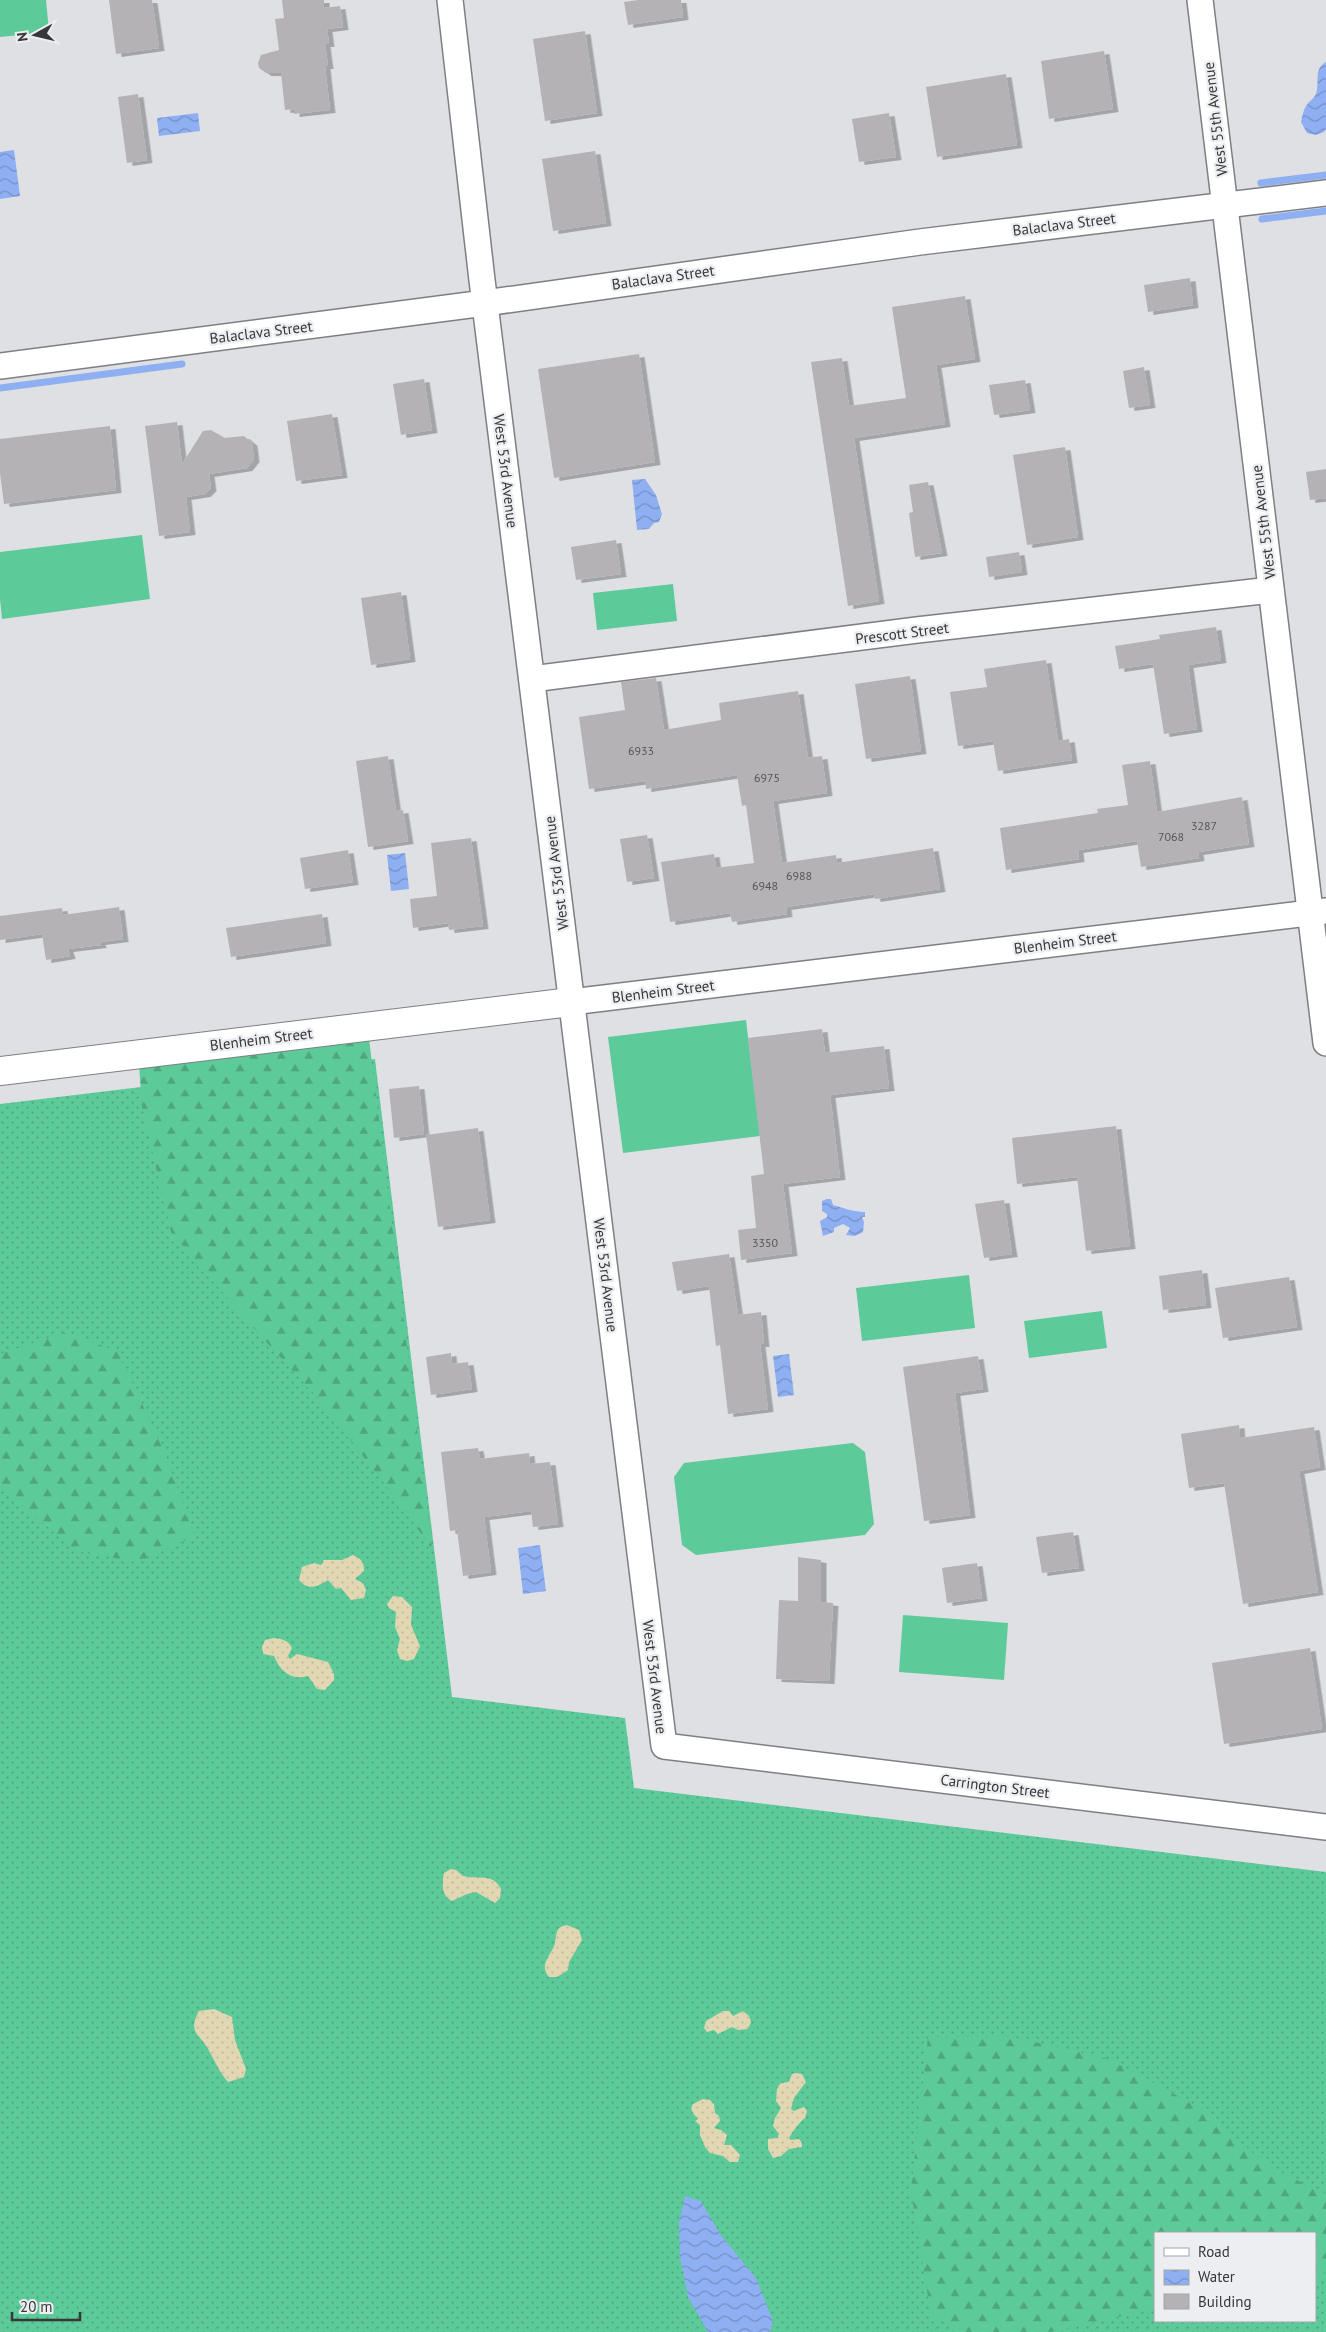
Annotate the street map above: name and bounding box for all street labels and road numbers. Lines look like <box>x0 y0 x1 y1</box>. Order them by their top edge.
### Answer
street label: West 55th Avenue <box>1199 61 1231 177</box>
street label: Balaclava Street <box>1011 208 1117 240</box>
street label: Balaclava Street <box>610 260 716 294</box>
street label: Balaclava Street <box>208 316 314 348</box>
street label: West 53rd Avenue <box>490 413 522 529</box>
street label: West 55th Avenue <box>1247 464 1279 580</box>
street label: Prescott Street <box>854 618 950 648</box>
street label: West 53rd Avenue <box>540 815 572 931</box>
street label: Blenheim Street <box>1013 926 1117 958</box>
street label: Blenheim Street <box>611 975 715 1007</box>
street label: Blenheim Street <box>209 1023 313 1055</box>
street label: West 53rd Avenue <box>590 1217 622 1333</box>
street label: West 53rd Avenue <box>639 1619 671 1735</box>
street label: Carrington Street <box>939 1770 1051 1802</box>

